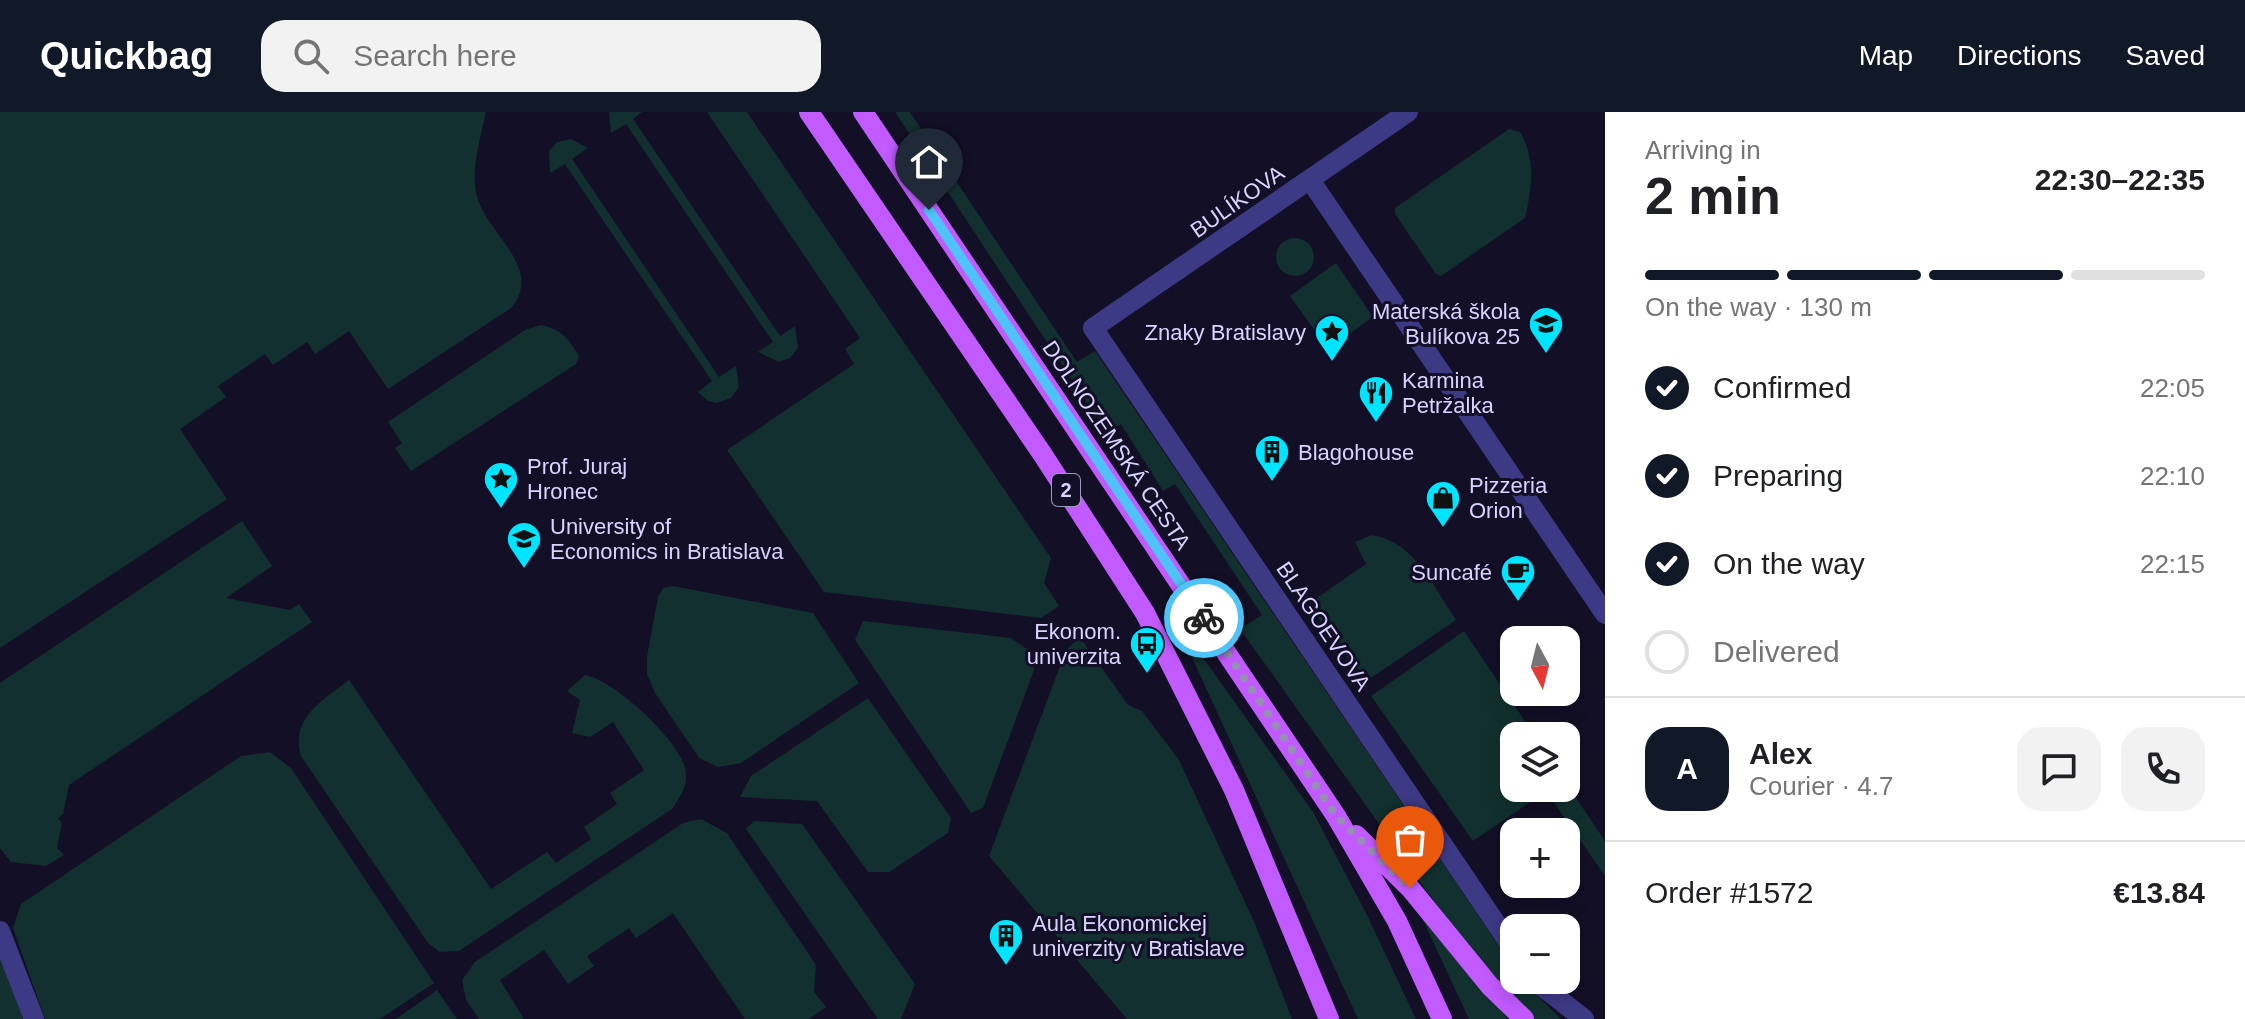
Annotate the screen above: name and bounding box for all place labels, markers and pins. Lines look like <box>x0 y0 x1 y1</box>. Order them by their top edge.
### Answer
pin <box>895 128 963 210</box>
place label: Materská škola Bulíkova 25 <box>1372 299 1521 349</box>
school or university icon: Materská škola Bulíkova 25 <box>1527 305 1565 355</box>
place icon: Znaky Bratislavy <box>1313 313 1351 363</box>
place label: Znaky Bratislavy <box>1145 320 1306 345</box>
place label: Karmina Petržalka <box>1402 368 1494 418</box>
restaurant icon: Karmina Petržalka <box>1357 374 1395 424</box>
building icon: Blagohouse <box>1253 433 1291 483</box>
place label: Blagohouse <box>1298 440 1414 465</box>
place label: Prof. Juraj Hronec <box>527 454 627 504</box>
place icon: Prof. Juraj Hronec <box>482 460 520 510</box>
place label: Pizzeria Orion <box>1469 473 1548 523</box>
shop icon: Pizzeria Orion <box>1424 479 1462 529</box>
place label: University of Economics in Bratislava <box>550 514 784 564</box>
school or university icon: University of Economics in Bratislava <box>505 520 543 570</box>
cafe icon: Suncafé <box>1499 553 1537 603</box>
place label: Suncafé <box>1411 560 1492 585</box>
place label: Ekonom. univerzita <box>1027 619 1122 669</box>
bus stop icon: Ekonom. univerzita <box>1128 625 1166 675</box>
pin <box>1376 806 1444 888</box>
place label: Aula Ekonomickej univerzity v Bratislave <box>1032 911 1245 961</box>
building icon: Aula Ekonomickej univerzity v Bratislave <box>987 917 1025 967</box>

